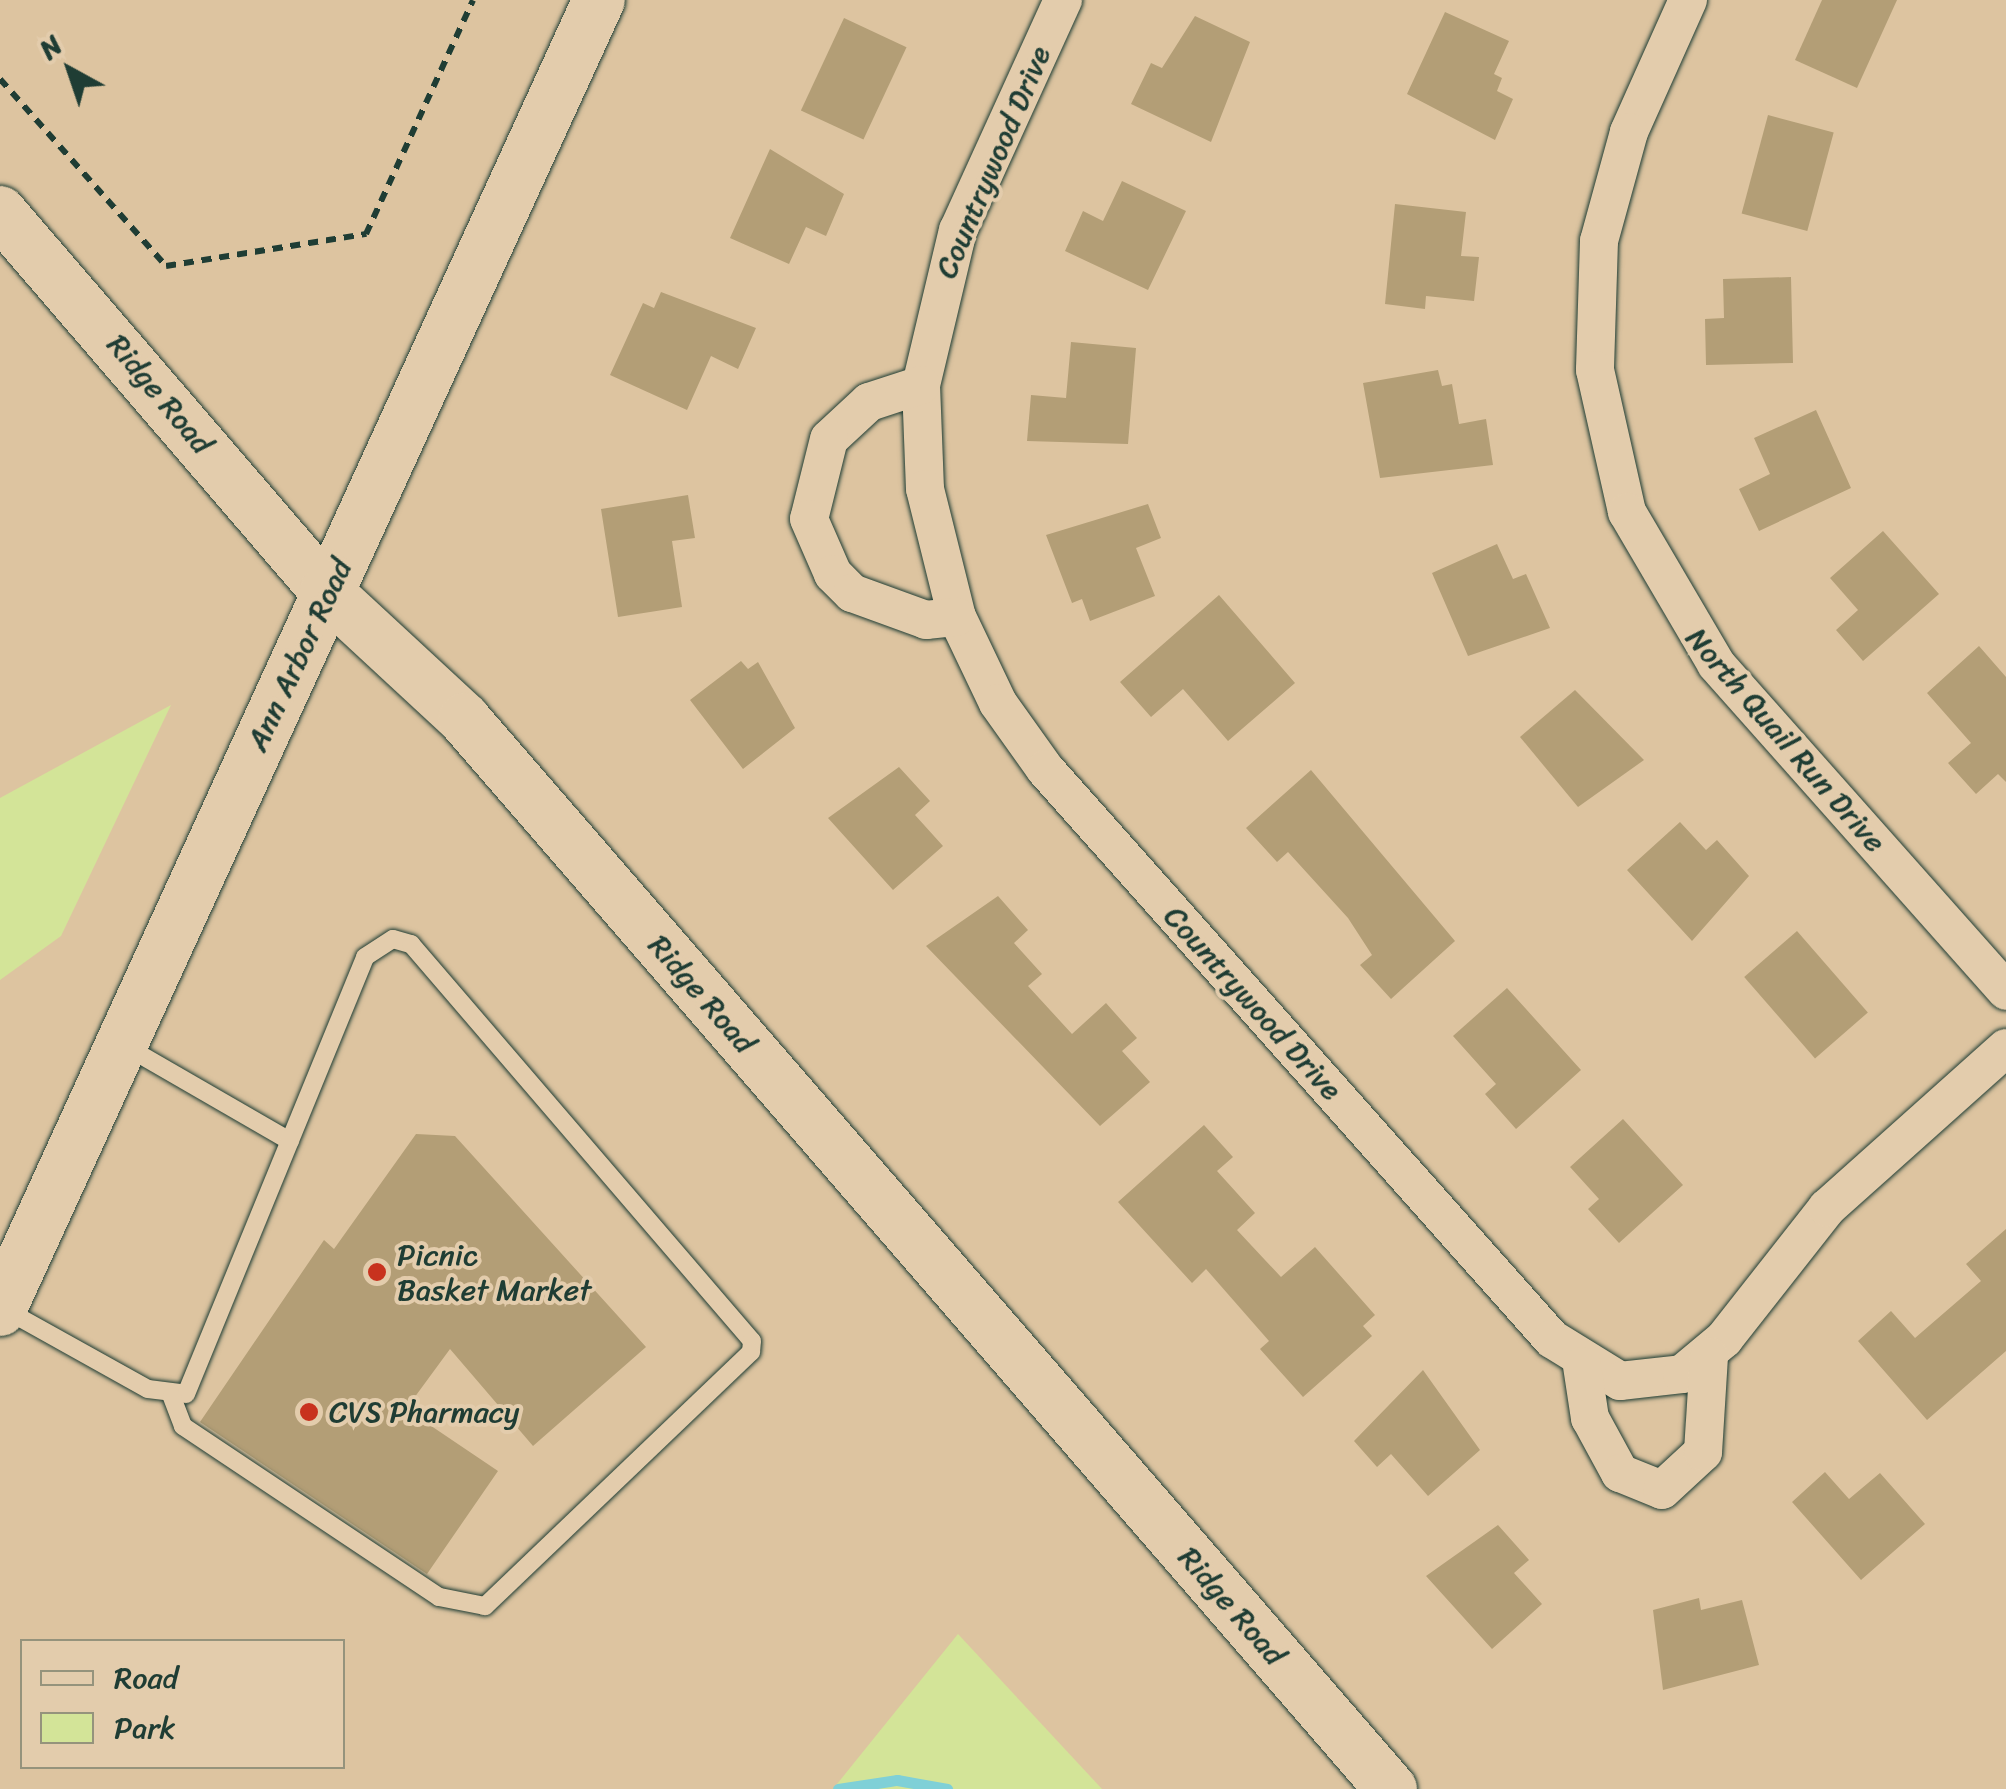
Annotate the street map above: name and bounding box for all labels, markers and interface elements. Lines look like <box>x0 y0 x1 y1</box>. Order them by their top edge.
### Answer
north arrow <box>20 20 120 120</box>
text: N <box>27 22 74 72</box>
street label: Countrywood Drive <box>928 40 1058 284</box>
street label: Ridge Road <box>100 327 220 461</box>
street label: Ann Arbor Road <box>239 553 359 757</box>
street label: North Quail Run Drive <box>1678 620 1894 860</box>
street label: Countrywood Drive <box>1156 898 1350 1108</box>
street label: Ridge Road <box>641 927 763 1061</box>
place label: Picnic Basket Market <box>397 1237 591 1308</box>
marker: Picnic Basket Market <box>366 1261 388 1283</box>
place label: CVS Pharmacy <box>329 1394 519 1430</box>
marker: CVS Pharmacy <box>298 1401 320 1423</box>
street label: Ridge Road <box>1171 1539 1293 1673</box>
legend <box>20 1639 345 1769</box>
text: Road <box>114 1651 178 1705</box>
text: Park <box>114 1701 176 1755</box>

